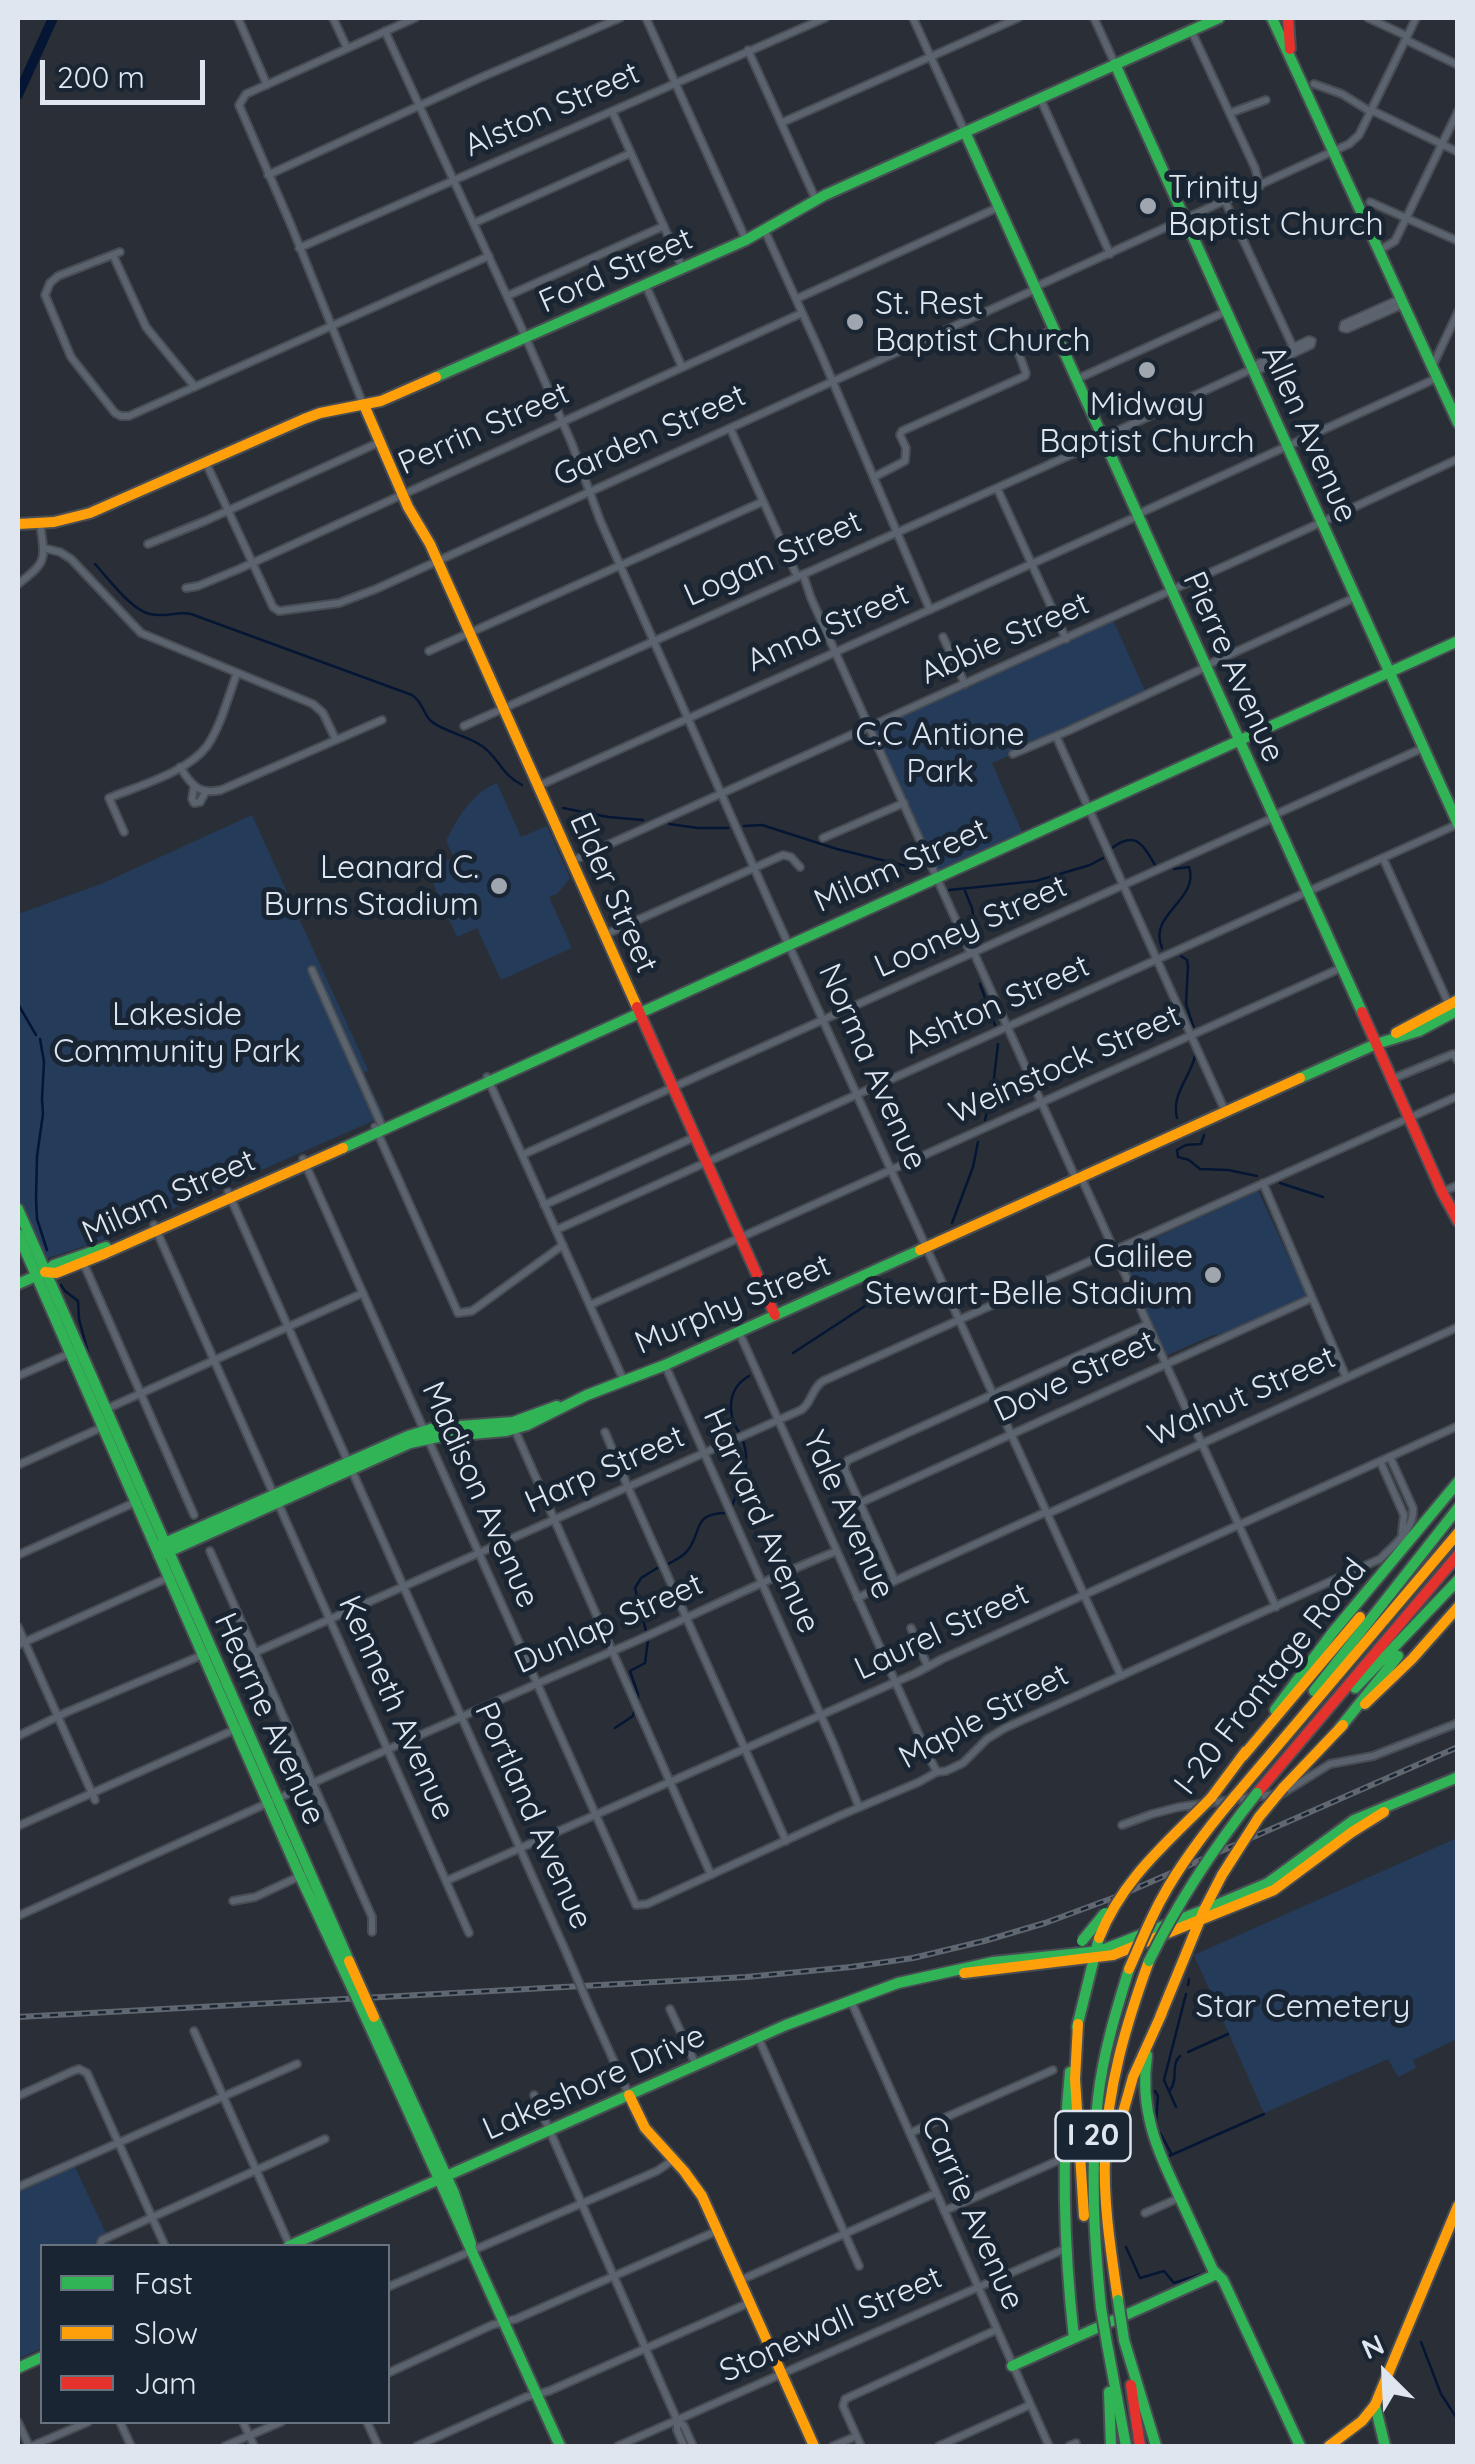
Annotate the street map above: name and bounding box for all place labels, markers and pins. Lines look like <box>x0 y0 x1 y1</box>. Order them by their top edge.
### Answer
place label: Trinity Baptist Church <box>1168 169 1384 244</box>
marker: Trinity Baptist Church <box>1137 195 1159 217</box>
place label: St. Rest Baptist Church <box>875 285 1091 360</box>
marker: St. Rest Baptist Church <box>844 311 866 333</box>
marker: Midway Baptist Church <box>1136 359 1158 381</box>
place label: Midway Baptist Church <box>1039 386 1255 461</box>
place label: Leanard C. Burns Stadium <box>264 849 479 924</box>
marker: Leanard C. Burns Stadium <box>488 875 510 897</box>
place label: Galilee Stewart-Belle Stadium <box>865 1238 1193 1313</box>
marker: Galilee Stewart-Belle Stadium <box>1202 1264 1224 1286</box>

